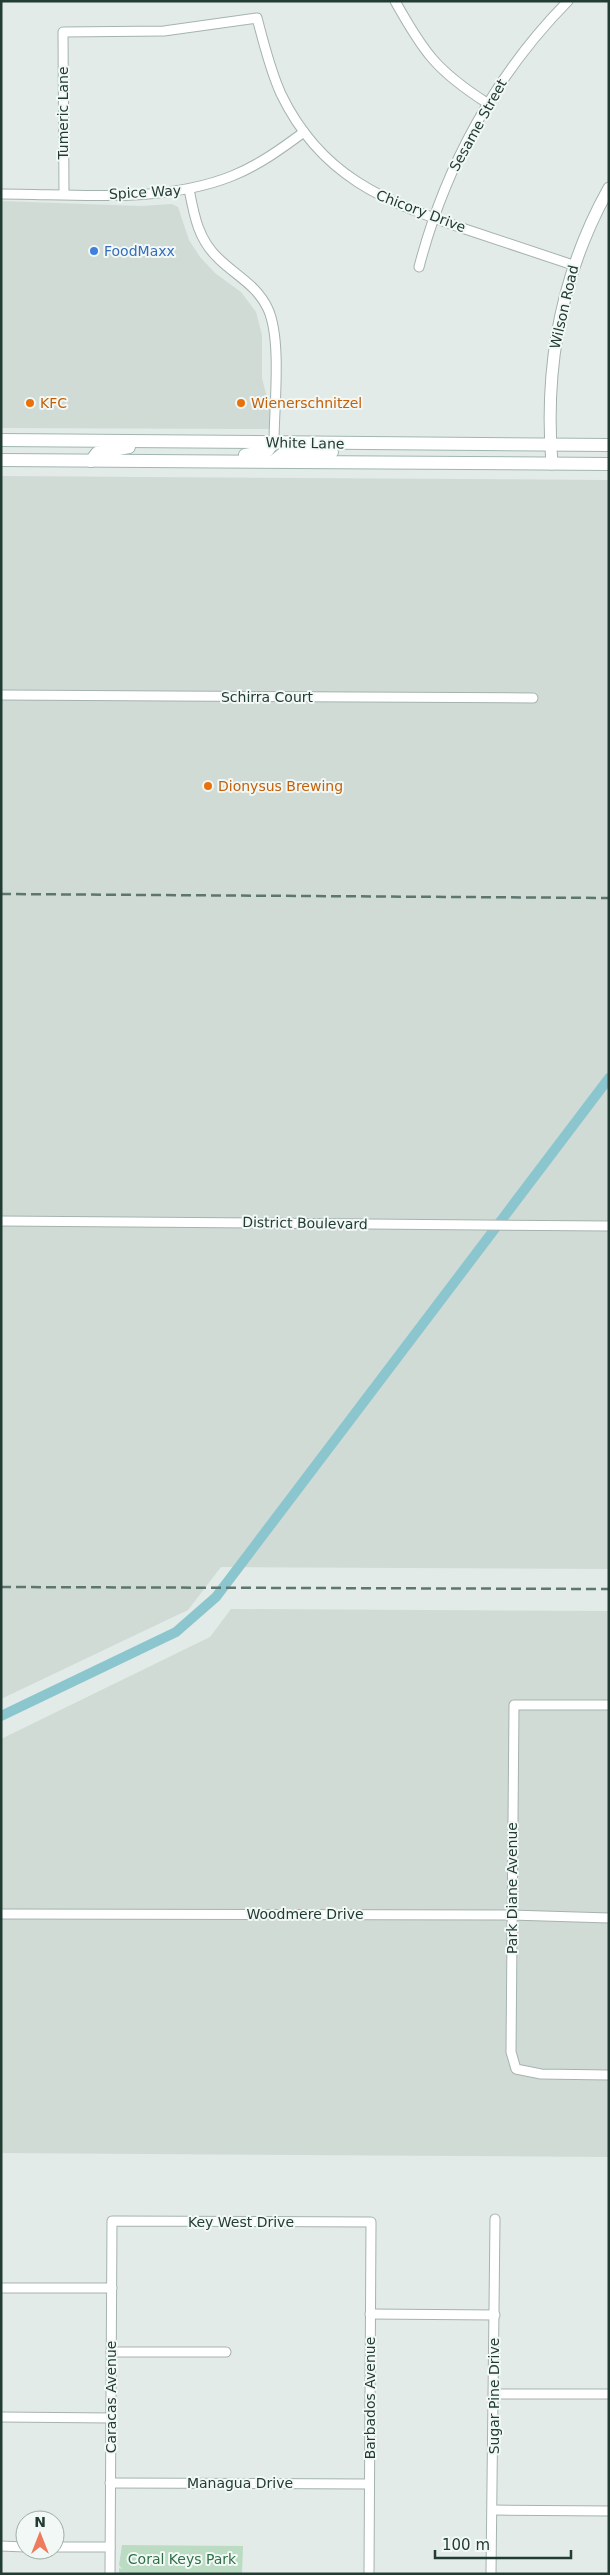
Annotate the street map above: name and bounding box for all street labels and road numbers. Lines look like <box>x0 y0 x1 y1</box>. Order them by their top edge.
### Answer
street label: Tumeric Lane <box>55 66 71 161</box>
street label: Sesame Street <box>446 76 510 174</box>
street label: Spice Way <box>109 182 181 202</box>
street label: Chicory Drive <box>374 187 468 235</box>
street label: Wilson Road <box>547 263 581 351</box>
street label: White Lane <box>265 434 345 452</box>
street label: Schirra Court <box>221 689 314 705</box>
street label: District Boulevard <box>242 1214 368 1232</box>
street label: Park Diane Avenue <box>504 1822 520 1954</box>
street label: Woodmere Drive <box>246 1906 364 1922</box>
street label: Key West Drive <box>188 2214 294 2230</box>
street label: Barbados Avenue <box>362 2337 378 2459</box>
street label: Sugar Pine Drive <box>486 2338 502 2454</box>
street label: Caracas Avenue <box>103 2341 119 2453</box>
street label: Managua Drive <box>187 2475 293 2491</box>

